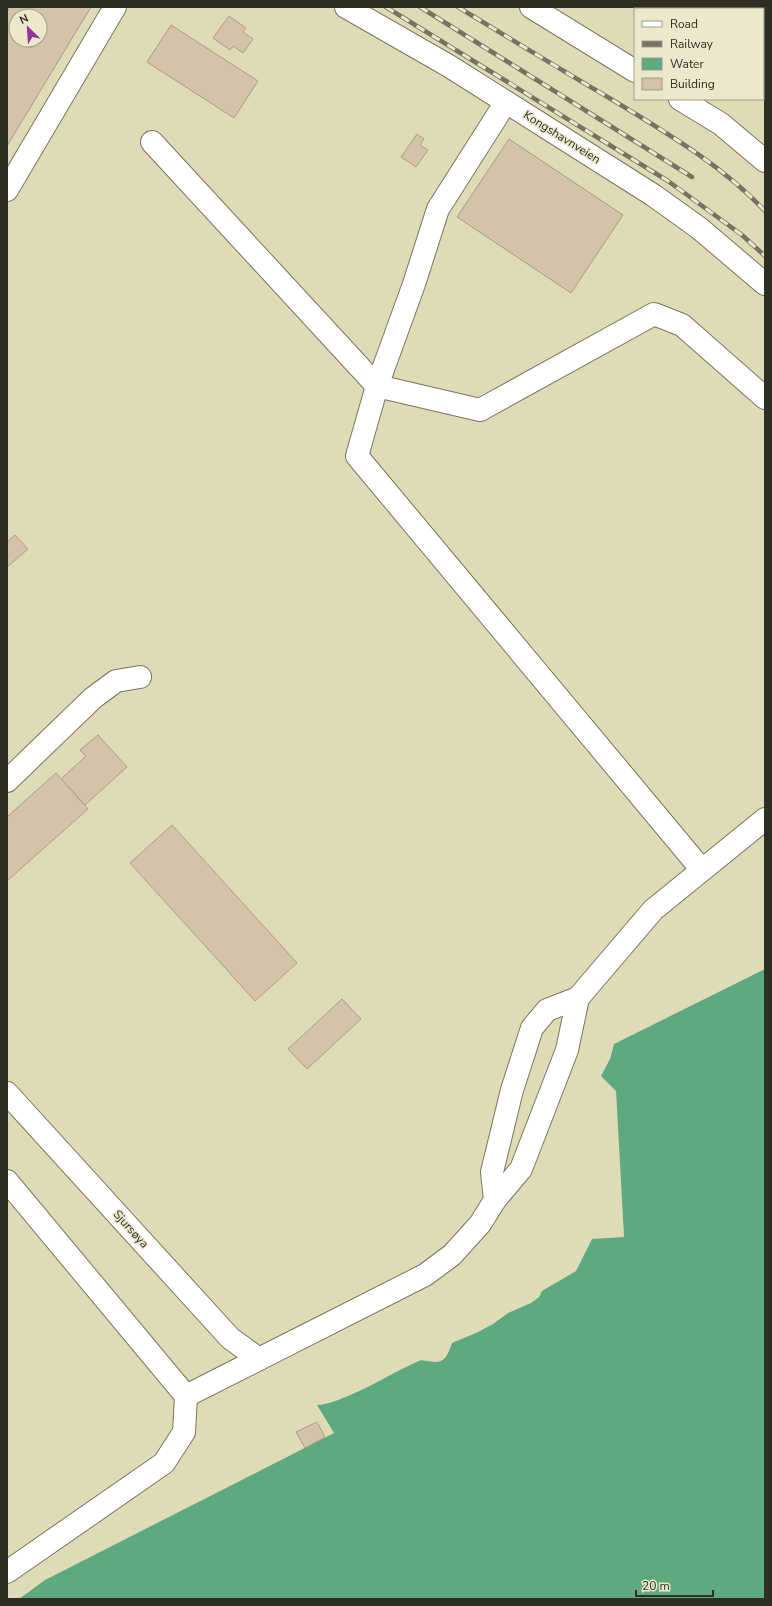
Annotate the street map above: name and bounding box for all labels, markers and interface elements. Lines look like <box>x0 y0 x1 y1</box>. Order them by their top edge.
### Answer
north arrow <box>8 8 48 48</box>
legend <box>634 8 764 100</box>
text: N <box>17 11 31 28</box>
text: Road <box>670 16 698 32</box>
text: Railway <box>670 36 714 52</box>
text: Water <box>670 56 704 72</box>
text: Building <box>670 76 715 92</box>
street label: Kongshavnveien <box>520 107 604 167</box>
street label: Sjursøya <box>110 1207 152 1251</box>
scale bar <box>636 1572 713 1598</box>
text: 20 m <box>642 1578 670 1594</box>

